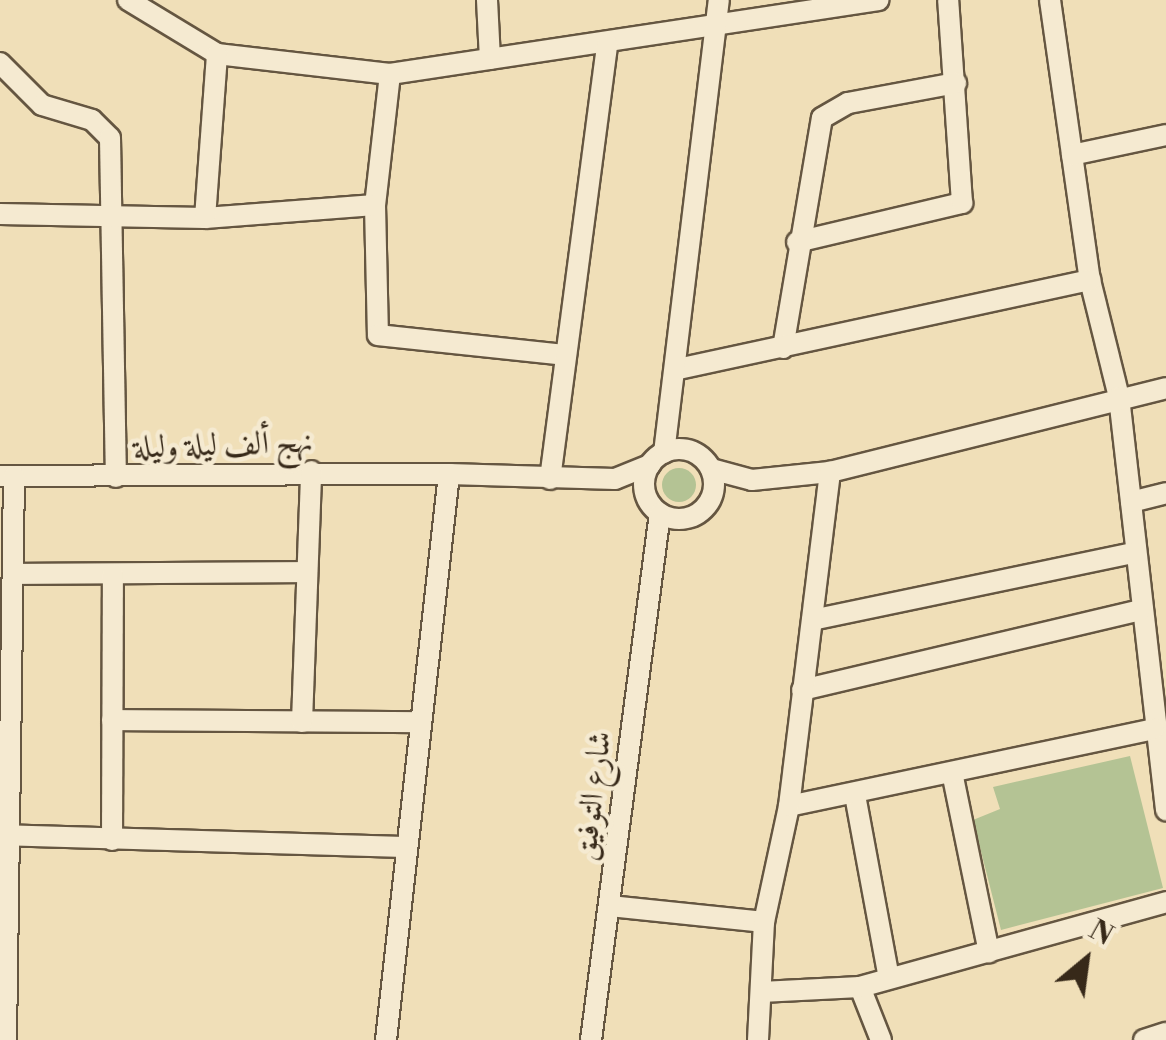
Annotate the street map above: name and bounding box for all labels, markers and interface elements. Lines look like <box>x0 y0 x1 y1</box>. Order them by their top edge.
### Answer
street label: نهج ألف ليلة وليلة <box>132 423 314 467</box>
street label: شارع التوفيق <box>566 729 620 863</box>
north arrow <box>1036 910 1136 1010</box>
text: N <box>1083 913 1119 954</box>

